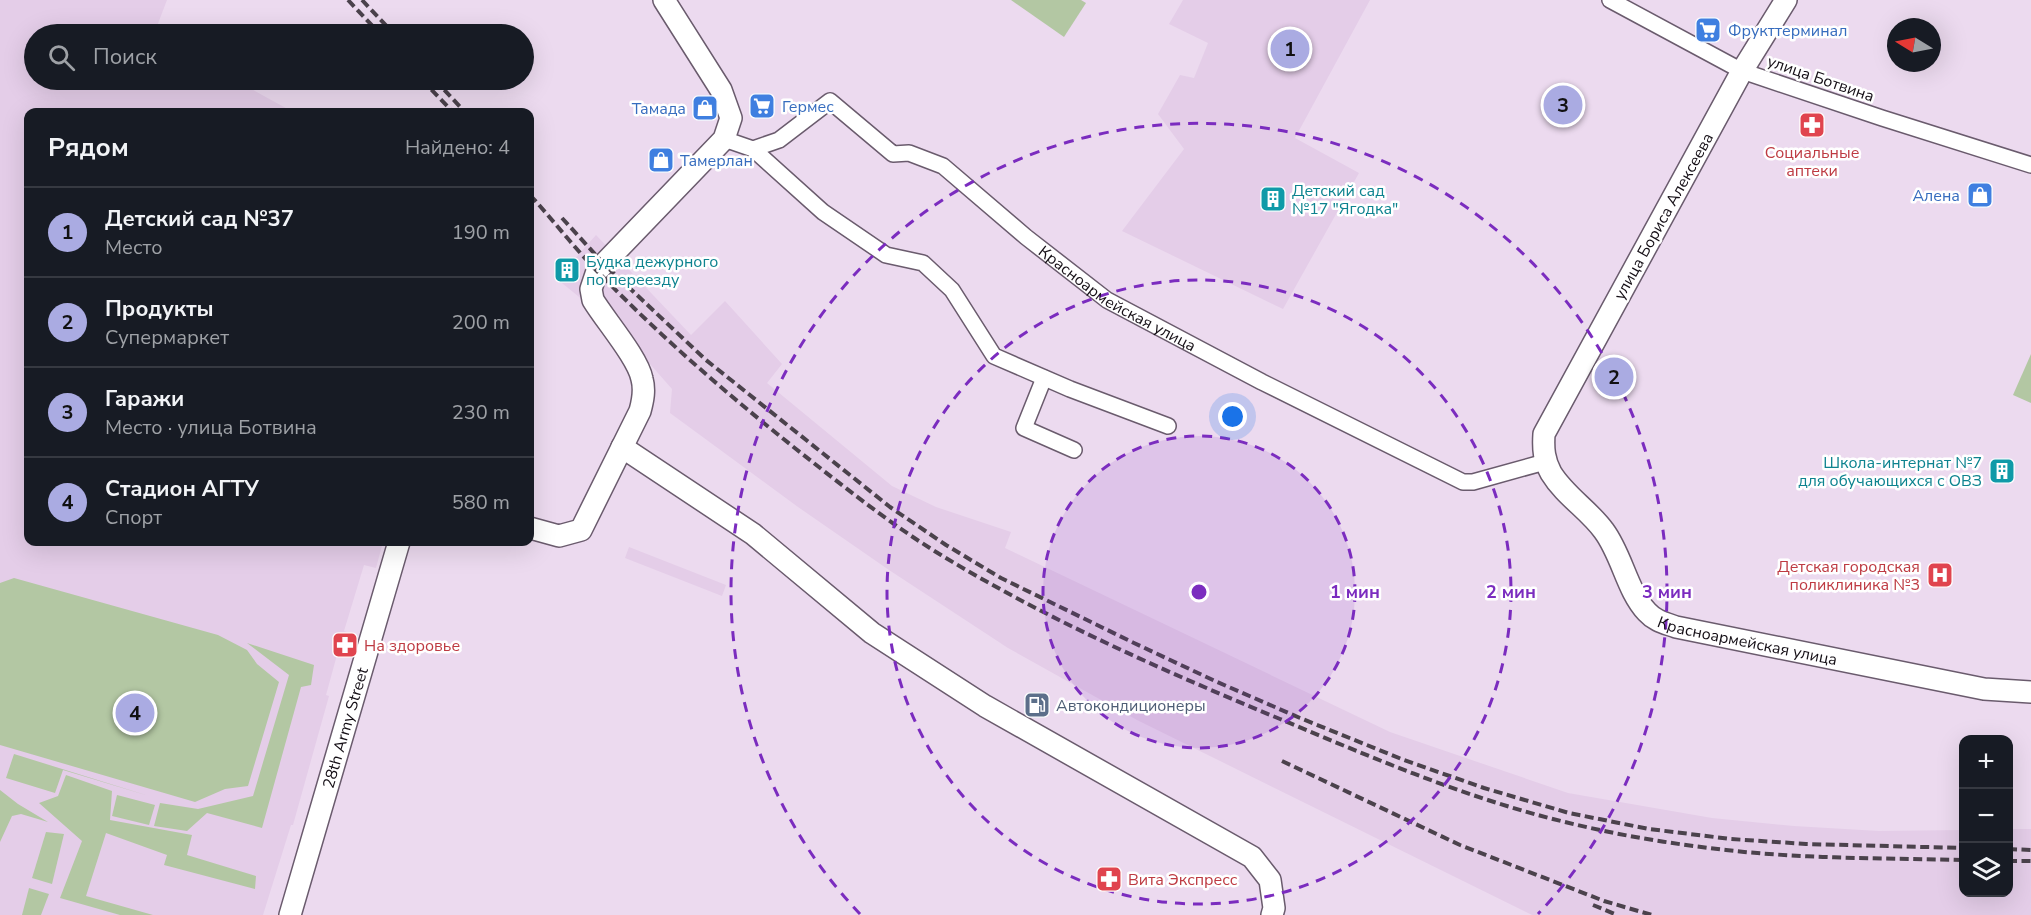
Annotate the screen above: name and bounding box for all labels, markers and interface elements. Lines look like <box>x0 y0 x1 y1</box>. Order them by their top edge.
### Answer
supermarket icon: Фрукттерминал <box>1693 15 1723 45</box>
north arrow <box>1887 18 1941 72</box>
place label: Фрукттерминал <box>1728 20 1847 42</box>
search box <box>24 24 534 90</box>
pin: 1 <box>1270 26 1310 72</box>
icon: search <box>45 41 78 74</box>
text: Поиск <box>93 42 157 72</box>
street label: улица Ботвина <box>1764 50 1877 108</box>
pin: 3 <box>1544 82 1582 128</box>
supermarket icon: Гермес <box>747 91 777 121</box>
shop icon: Тамада <box>690 93 720 123</box>
place label: Гермес <box>782 96 834 118</box>
place label: Тамада <box>632 98 686 120</box>
pharmacy icon: Социальные аптеки <box>1797 110 1827 140</box>
street label: улица Бориса Алексеева <box>1609 129 1719 304</box>
text: Рядом <box>48 130 129 165</box>
text: Найдено: 4 <box>405 134 510 161</box>
place label: Социальные аптеки <box>1765 142 1859 182</box>
shop icon: Тамерлан <box>646 145 676 175</box>
place label: Тамерлан <box>680 150 753 172</box>
place label: Детский сад №17 "Ягодка" <box>1292 180 1398 220</box>
shop icon: Алена <box>1965 180 1995 210</box>
building icon: Детский сад №17 "Ягодка" <box>1258 184 1288 214</box>
place label: Алена <box>1912 185 1960 207</box>
text: Детский сад №37 <box>105 204 294 234</box>
text: 1 <box>62 219 74 246</box>
text: 190 m <box>452 219 510 246</box>
text: Место <box>105 234 163 261</box>
street label: Красноармейская улица <box>1034 241 1200 357</box>
place label: Будка дежурного по переезду <box>586 251 718 291</box>
building icon: Будка дежурного по переезду <box>552 255 582 285</box>
text: Продукты <box>105 294 214 324</box>
text: 2 <box>62 309 74 336</box>
text: 200 m <box>452 309 510 336</box>
text: Супермаркет <box>105 324 229 351</box>
pin: 2 <box>1594 354 1634 400</box>
text: Гаражи <box>105 384 184 414</box>
text: 3 <box>62 399 74 426</box>
text: 230 m <box>452 399 510 426</box>
your location <box>1218 402 1247 431</box>
text: Место · улица Ботвина <box>105 414 317 441</box>
place label: Школа-интернат №7 для обучающихся с ОВЗ <box>1798 452 1982 492</box>
building icon: Школа-интернат №7 для обучающихся с ОВЗ <box>1987 456 2017 486</box>
text: Стадион АГТУ <box>105 474 259 504</box>
text: 4 <box>62 489 74 516</box>
text: 580 m <box>452 489 510 516</box>
text: Спорт <box>105 504 162 531</box>
place label: Детская городская поликлиника №3 <box>1777 556 1920 596</box>
hospital icon: Детская городская поликлиника №3 <box>1925 560 1955 590</box>
text: 1 мин <box>1330 580 1380 604</box>
text: 2 мин <box>1486 580 1536 604</box>
text: 3 мин <box>1642 580 1692 604</box>
centre of rings <box>1189 582 1209 602</box>
street label: Красноармейская улица <box>1654 611 1839 671</box>
pharmacy icon: На здоровье <box>330 630 360 660</box>
place label: На здоровье <box>364 635 460 657</box>
street label: 28th Army Street <box>318 665 374 791</box>
pin: 4 <box>116 690 154 736</box>
fuel station icon: Автокондиционеры <box>1022 690 1052 720</box>
place label: Автокондиционеры <box>1056 695 1206 717</box>
map controls <box>1959 735 2013 897</box>
button: + <box>1959 735 2013 789</box>
button: − <box>1959 789 2013 843</box>
button: layers <box>1959 843 2013 897</box>
pharmacy icon: Вита Экспресс <box>1094 864 1124 894</box>
place label: Вита Экспресс <box>1128 869 1238 891</box>

